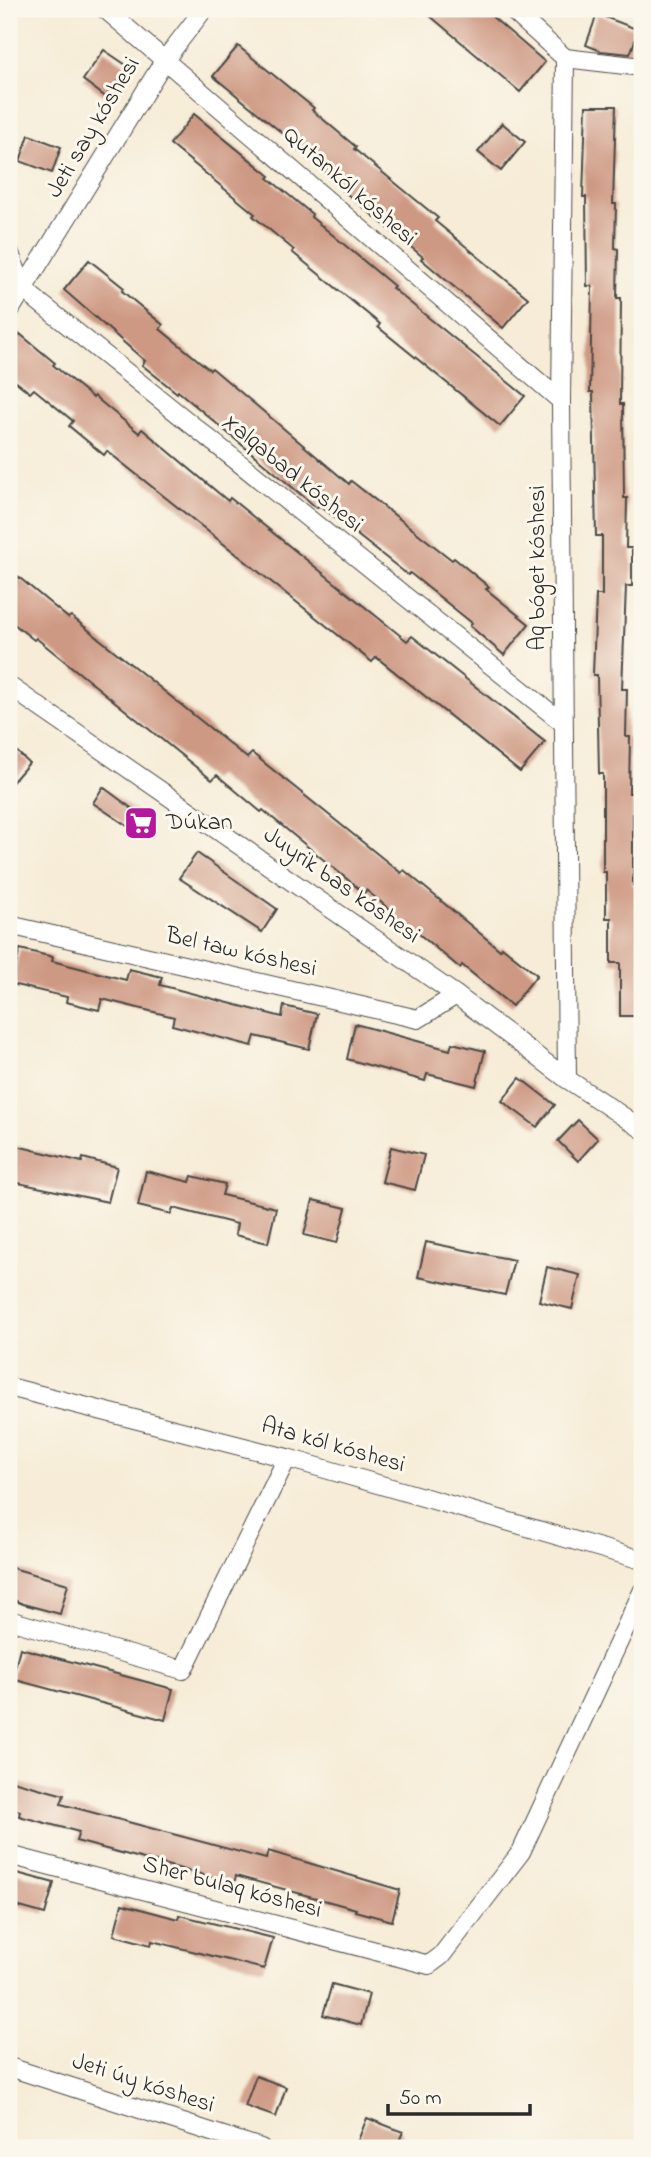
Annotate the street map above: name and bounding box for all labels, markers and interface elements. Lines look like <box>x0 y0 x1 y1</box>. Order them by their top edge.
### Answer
street label: Jeti say kóshesi <box>38 51 151 206</box>
street label: Qutankól kóshesi <box>274 119 424 255</box>
street label: Xalqabad kóshesi <box>214 406 370 542</box>
street label: Aq bóget kóshesi <box>521 485 556 651</box>
supermarket icon: Dúkan <box>122 804 160 842</box>
place label: Dúkan <box>165 806 233 841</box>
street label: Juyrik bas kóshesi <box>255 819 427 954</box>
street label: Bel taw kóshesi <box>161 918 320 987</box>
street label: Ata kól kóshesi <box>257 1409 409 1483</box>
street label: Sher bulaq kóshesi <box>139 1847 325 1929</box>
street label: Jeti úy kóshesi <box>67 2045 219 2124</box>
scale bar <box>388 2073 530 2117</box>
text: 50 m <box>399 2084 442 2114</box>

